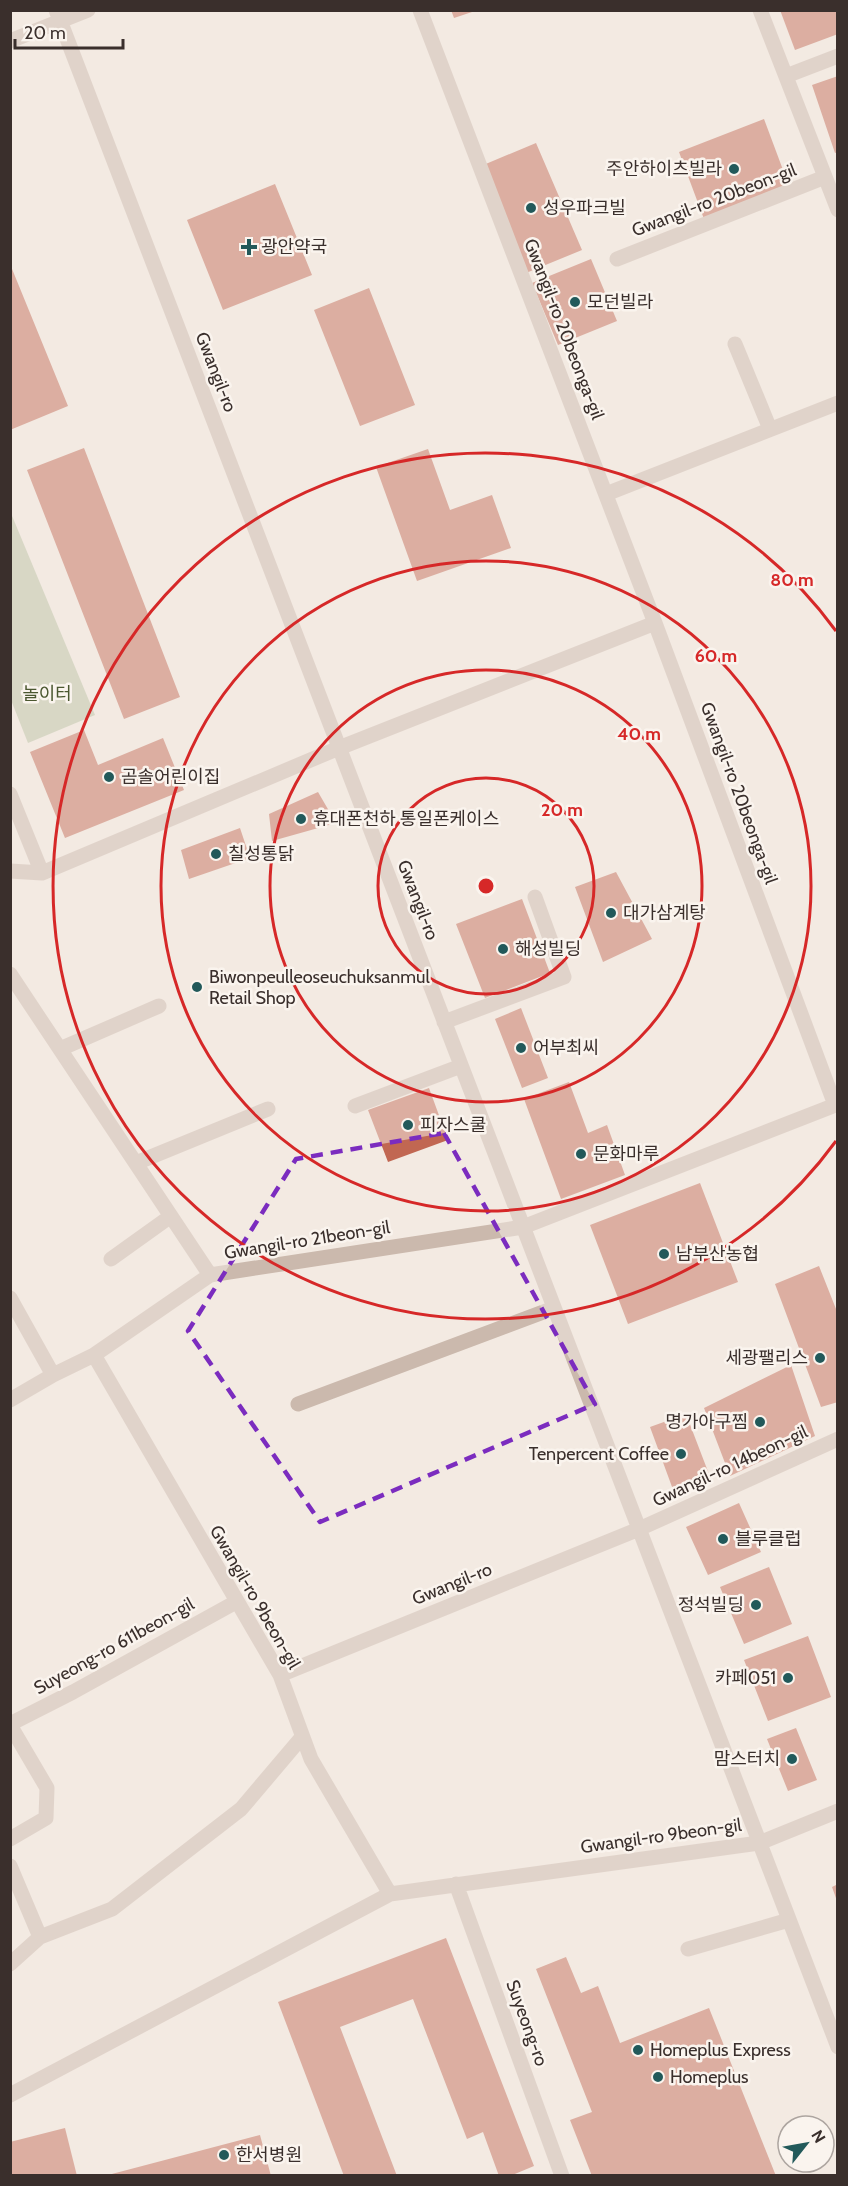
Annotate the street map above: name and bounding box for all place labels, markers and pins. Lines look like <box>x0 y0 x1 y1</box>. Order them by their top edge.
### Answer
place label: 주안하이츠빌라 <box>606 158 722 180</box>
marker: 주안하이츠빌라 <box>727 162 741 176</box>
place label: 성우파크빌 <box>543 197 626 219</box>
marker: 성우파크빌 <box>524 201 538 215</box>
place label: 광안약국 <box>261 236 327 258</box>
marker: 광안약국 <box>242 240 256 254</box>
place label: 모던빌라 <box>587 291 654 313</box>
marker: 모던빌라 <box>568 295 582 309</box>
place label: 곰솔어린이집 <box>121 766 220 788</box>
marker: 곰솔어린이집 <box>102 770 116 784</box>
place label: 휴대폰천하 통일폰케이스 <box>313 808 499 830</box>
marker: 휴대폰천하 통일폰케이스 <box>294 812 308 826</box>
place label: 칠성통닭 <box>228 843 294 865</box>
marker: 칠성통닭 <box>209 847 223 861</box>
centre of rings <box>476 876 496 896</box>
place label: 대가삼계탕 <box>623 902 706 924</box>
marker: 대가삼계탕 <box>604 906 618 920</box>
place label: 해성빌딩 <box>515 938 581 960</box>
marker: 해성빌딩 <box>496 942 510 956</box>
place label: Biwonpeulleoseuchuksanmul Retail Shop <box>209 966 430 1009</box>
marker: Biwonpeulleoseuchuksanmul Retail Shop <box>190 980 204 994</box>
place label: 어부최씨 <box>533 1037 599 1059</box>
marker: 어부최씨 <box>514 1041 528 1055</box>
place label: 피자스쿨 <box>420 1114 486 1136</box>
marker: 피자스쿨 <box>401 1118 415 1132</box>
place label: 문화마루 <box>593 1143 659 1165</box>
marker: 문화마루 <box>574 1147 588 1161</box>
place label: 남부산농협 <box>676 1243 759 1265</box>
marker: 남부산농협 <box>657 1247 671 1261</box>
place label: 세광팰리스 <box>725 1347 808 1369</box>
marker: 세광팰리스 <box>813 1351 827 1365</box>
place label: 명가아구찜 <box>665 1411 748 1433</box>
marker: 명가아구찜 <box>753 1415 767 1429</box>
place label: Tenpercent Coffee <box>529 1443 669 1465</box>
marker: Tenpercent Coffee <box>674 1447 688 1461</box>
place label: 블루클럽 <box>735 1528 801 1550</box>
marker: 블루클럽 <box>716 1532 730 1546</box>
place label: 정석빌딩 <box>678 1594 744 1616</box>
marker: 정석빌딩 <box>749 1598 763 1612</box>
place label: 카페051 <box>715 1667 776 1689</box>
marker: 카페051 <box>781 1671 795 1685</box>
place label: 맘스터치 <box>714 1748 780 1770</box>
marker: 맘스터치 <box>785 1752 799 1766</box>
place label: Homeplus Express <box>650 2039 791 2061</box>
marker: Homeplus Express <box>631 2043 645 2057</box>
place label: Homeplus <box>670 2066 749 2088</box>
marker: Homeplus <box>651 2070 665 2084</box>
place label: 한서병원 <box>236 2144 302 2166</box>
marker: 한서병원 <box>217 2148 231 2162</box>

